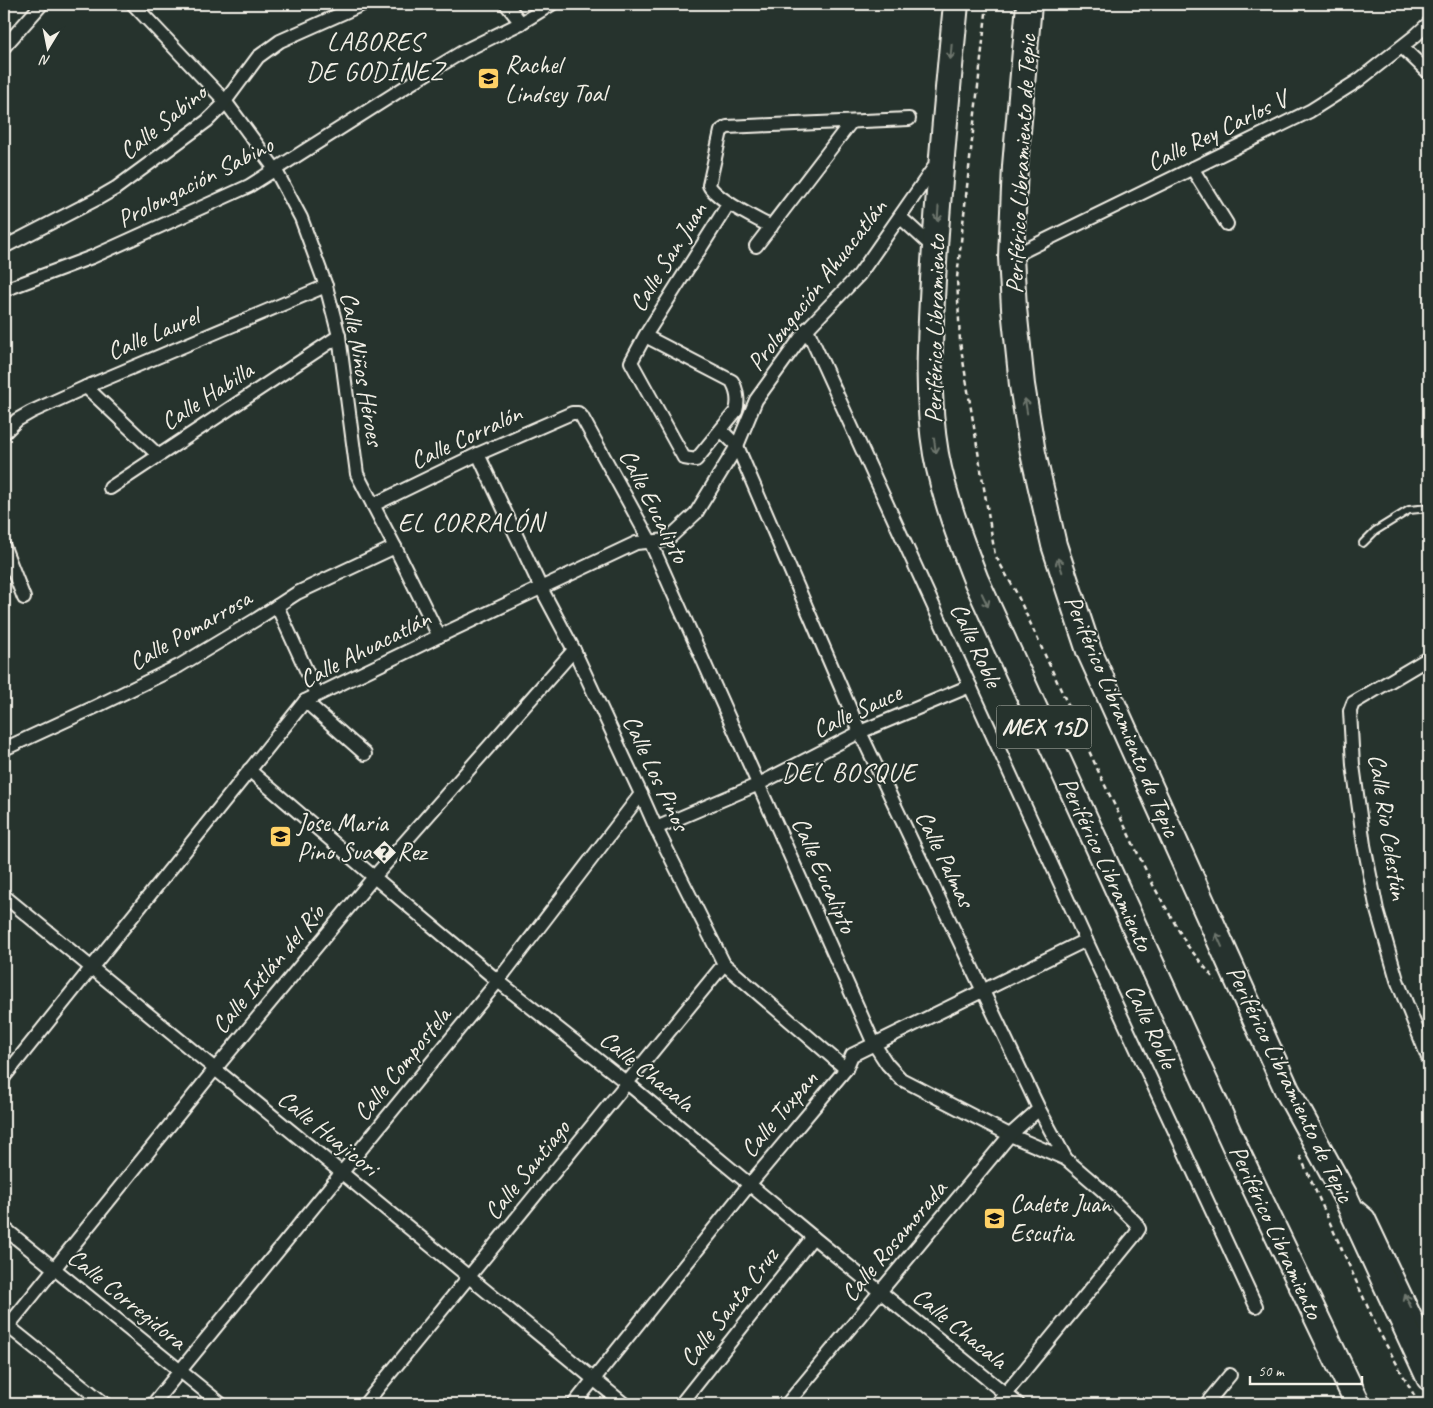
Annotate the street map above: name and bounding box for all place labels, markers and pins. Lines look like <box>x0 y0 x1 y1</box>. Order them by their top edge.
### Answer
place label: Rachel Lindsey Toal <box>505 49 611 110</box>
school or university icon: Rachel Lindsey Toal <box>477 67 501 91</box>
place label: Jose Maria Pino Sua�Rez <box>296 807 429 868</box>
school or university icon: Jose Maria Pino Sua�Rez <box>269 825 293 849</box>
place label: Cadete Juan Escutia <box>1010 1188 1113 1249</box>
school or university icon: Cadete Juan Escutia <box>982 1206 1006 1230</box>

